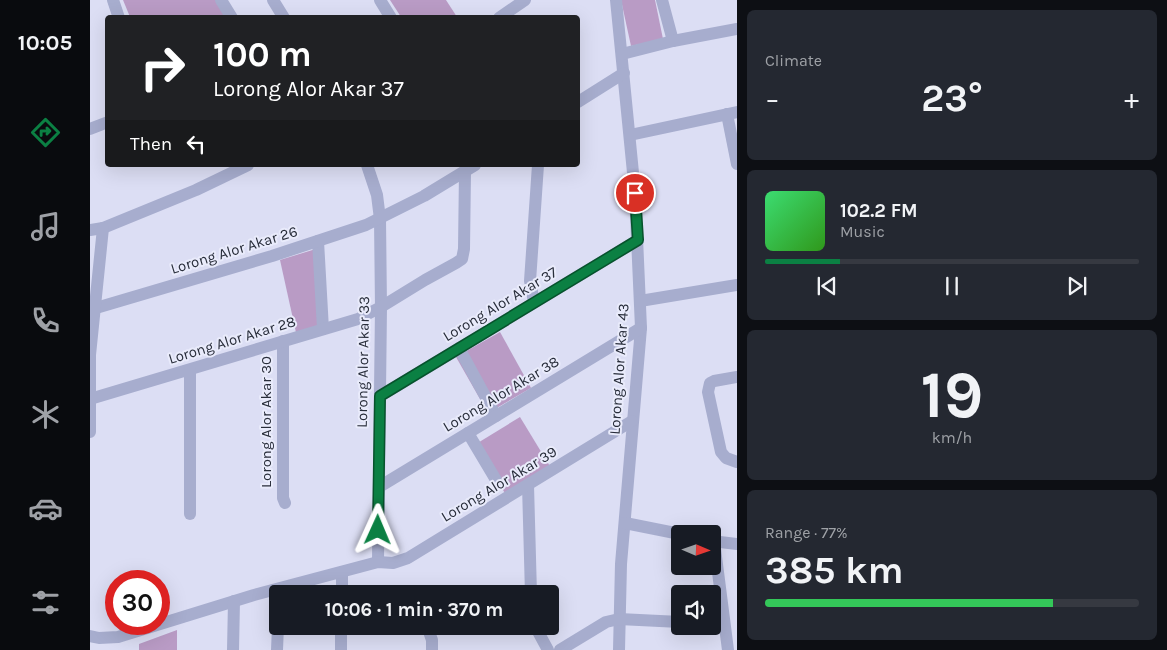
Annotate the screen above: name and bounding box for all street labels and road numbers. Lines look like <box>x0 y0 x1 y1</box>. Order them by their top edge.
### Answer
street label: Lorong Alor Akar 26 <box>168 222 300 278</box>
street label: Lorong Alor Akar 37 <box>440 263 560 345</box>
street label: Lorong Alor Akar 33 <box>353 296 373 428</box>
street label: Lorong Alor Akar 43 <box>605 303 633 435</box>
street label: Lorong Alor Akar 28 <box>166 312 298 368</box>
street label: Lorong Alor Akar 38 <box>440 352 562 436</box>
street label: Lorong Alor Akar 30 <box>257 356 275 488</box>
street label: Lorong Alor Akar 39 <box>438 442 560 526</box>

